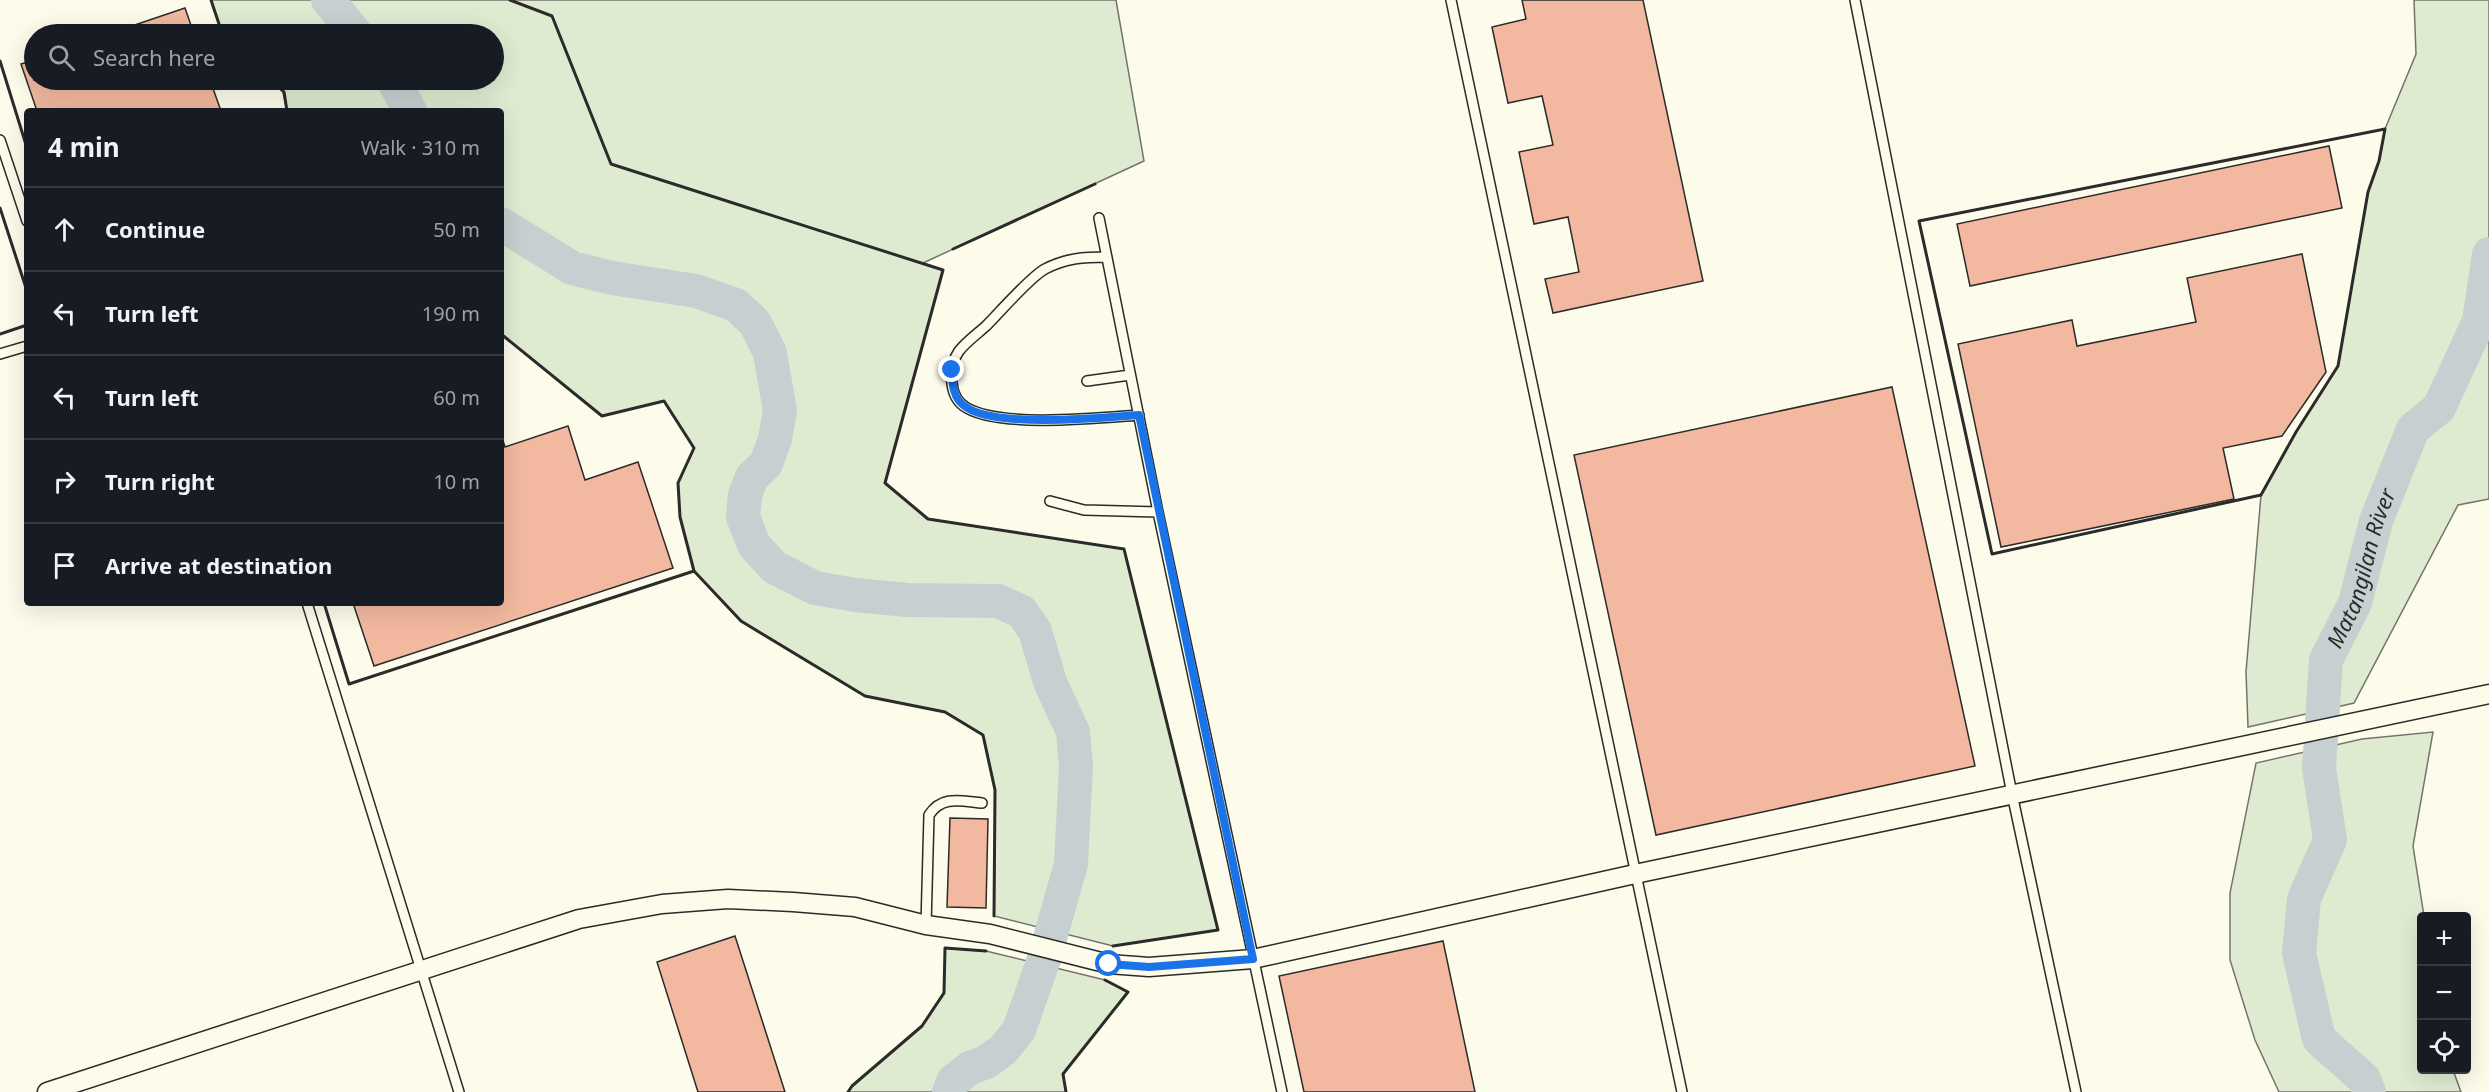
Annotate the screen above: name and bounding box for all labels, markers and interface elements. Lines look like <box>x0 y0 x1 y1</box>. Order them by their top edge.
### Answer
search box <box>24 24 504 90</box>
icon: search <box>45 41 78 74</box>
text: Search here <box>93 42 215 72</box>
text: 4 min <box>48 129 120 165</box>
text: Walk · 310 m <box>361 134 480 161</box>
icon: ahead <box>48 213 81 246</box>
text: Continue <box>105 214 205 244</box>
text: 50 m <box>433 216 480 243</box>
icon: left <box>48 297 81 330</box>
text: Turn left <box>105 298 199 328</box>
text: 190 m <box>422 300 480 327</box>
route end <box>938 356 964 382</box>
icon: left <box>48 381 81 414</box>
text: Turn left <box>105 382 199 412</box>
text: 60 m <box>433 384 480 411</box>
icon: right <box>48 465 81 498</box>
text: Turn right <box>105 466 215 496</box>
text: 10 m <box>433 468 480 495</box>
water label: Matangilan River <box>2319 483 2402 653</box>
icon: arrive <box>48 549 81 582</box>
text: Arrive at destination <box>105 550 332 580</box>
map controls <box>2417 912 2471 1074</box>
button: + <box>2417 912 2471 966</box>
route start <box>1095 950 1121 976</box>
button: − <box>2417 966 2471 1020</box>
button: locate <box>2417 1020 2471 1074</box>

